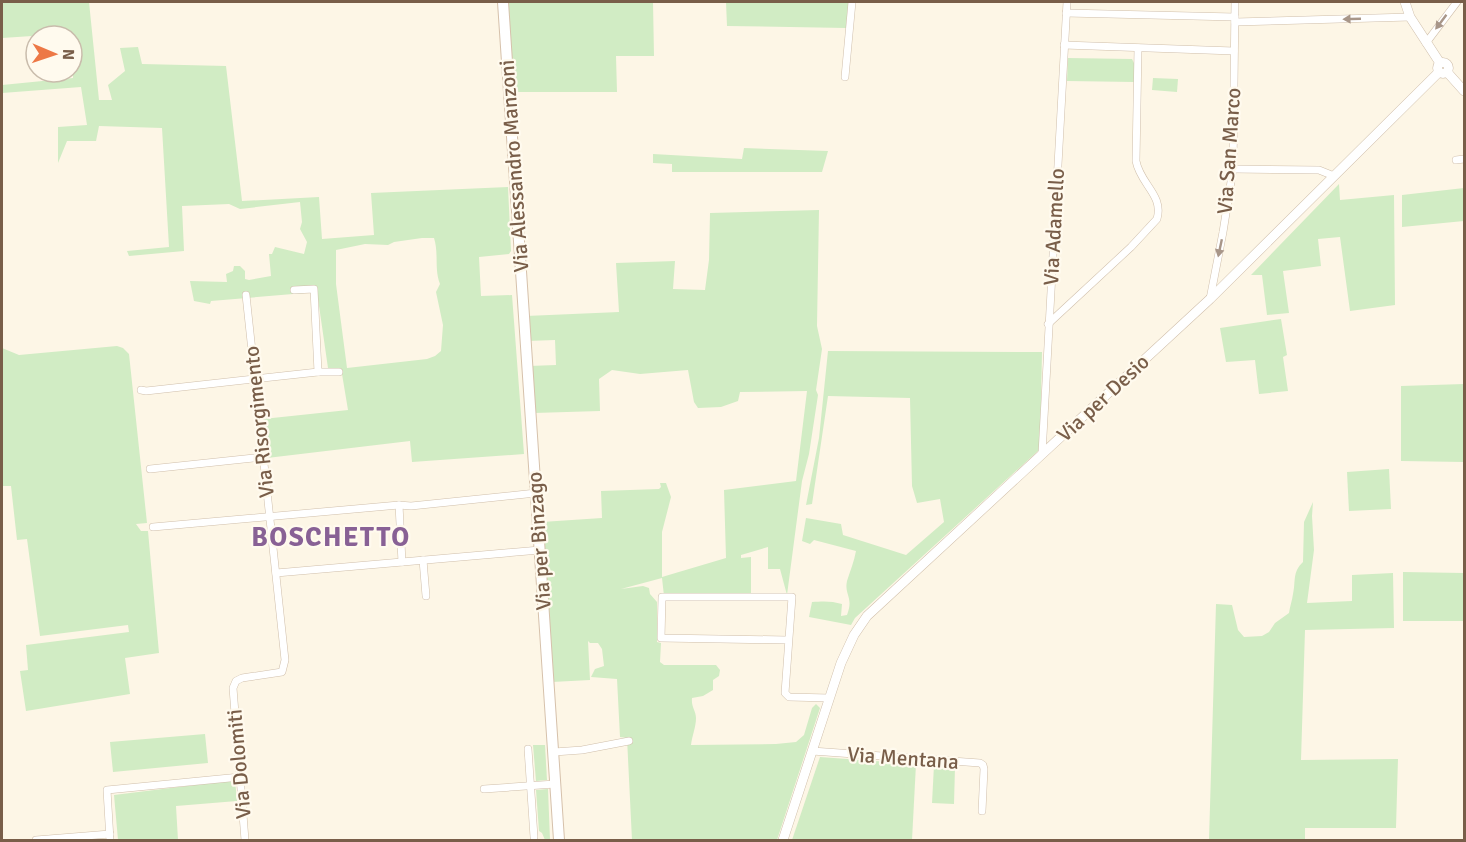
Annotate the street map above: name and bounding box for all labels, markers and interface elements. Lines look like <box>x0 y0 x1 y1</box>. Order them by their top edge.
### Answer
one-way arrow <box>1342 14 1361 24</box>
one-way arrow <box>1436 15 1448 30</box>
north arrow <box>24 24 84 84</box>
text: N <box>58 49 78 60</box>
street label: Via Alessandro Manzoni <box>494 59 534 273</box>
street label: Via San Marco <box>1212 87 1246 215</box>
street label: Via Adamello <box>1038 168 1070 286</box>
one-way arrow <box>1215 238 1224 257</box>
street label: Via Risorgimento <box>238 345 280 499</box>
street label: Via per Desio <box>1051 349 1155 447</box>
street label: Via per Binzago <box>521 471 557 611</box>
district label: BOSCHETTO <box>251 521 411 554</box>
street label: Via Dolomiti <box>221 708 257 820</box>
street label: Via Mentana <box>846 741 960 775</box>

